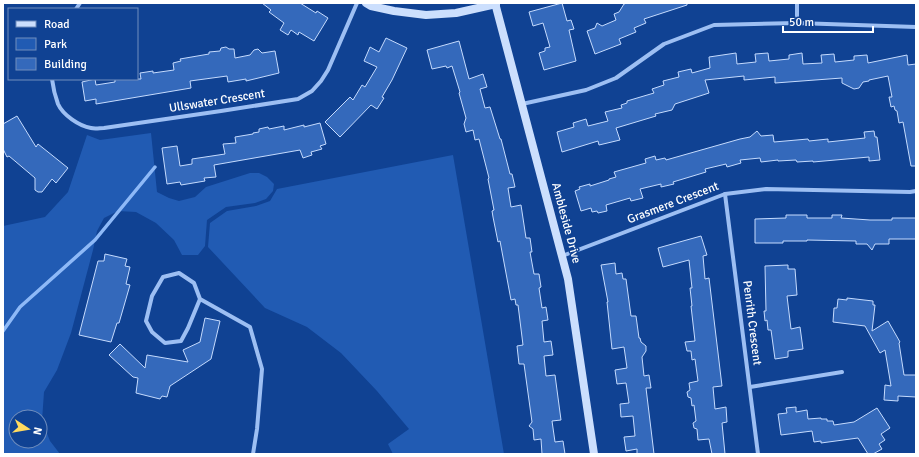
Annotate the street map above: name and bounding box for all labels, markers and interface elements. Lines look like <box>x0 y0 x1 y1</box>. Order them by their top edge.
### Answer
legend <box>8 8 138 80</box>
scale bar <box>783 8 873 34</box>
text: 50 m <box>789 15 814 30</box>
text: Road <box>44 17 70 32</box>
text: Park <box>44 37 67 52</box>
text: Building <box>44 57 87 72</box>
street label: Ullswater Crescent <box>168 86 266 116</box>
street label: Grasmere Crescent <box>625 179 721 227</box>
street label: Ambleside Drive <box>548 181 584 265</box>
street label: Penrith Crescent <box>739 280 765 366</box>
north arrow <box>8 409 48 449</box>
text: N <box>30 426 44 436</box>

